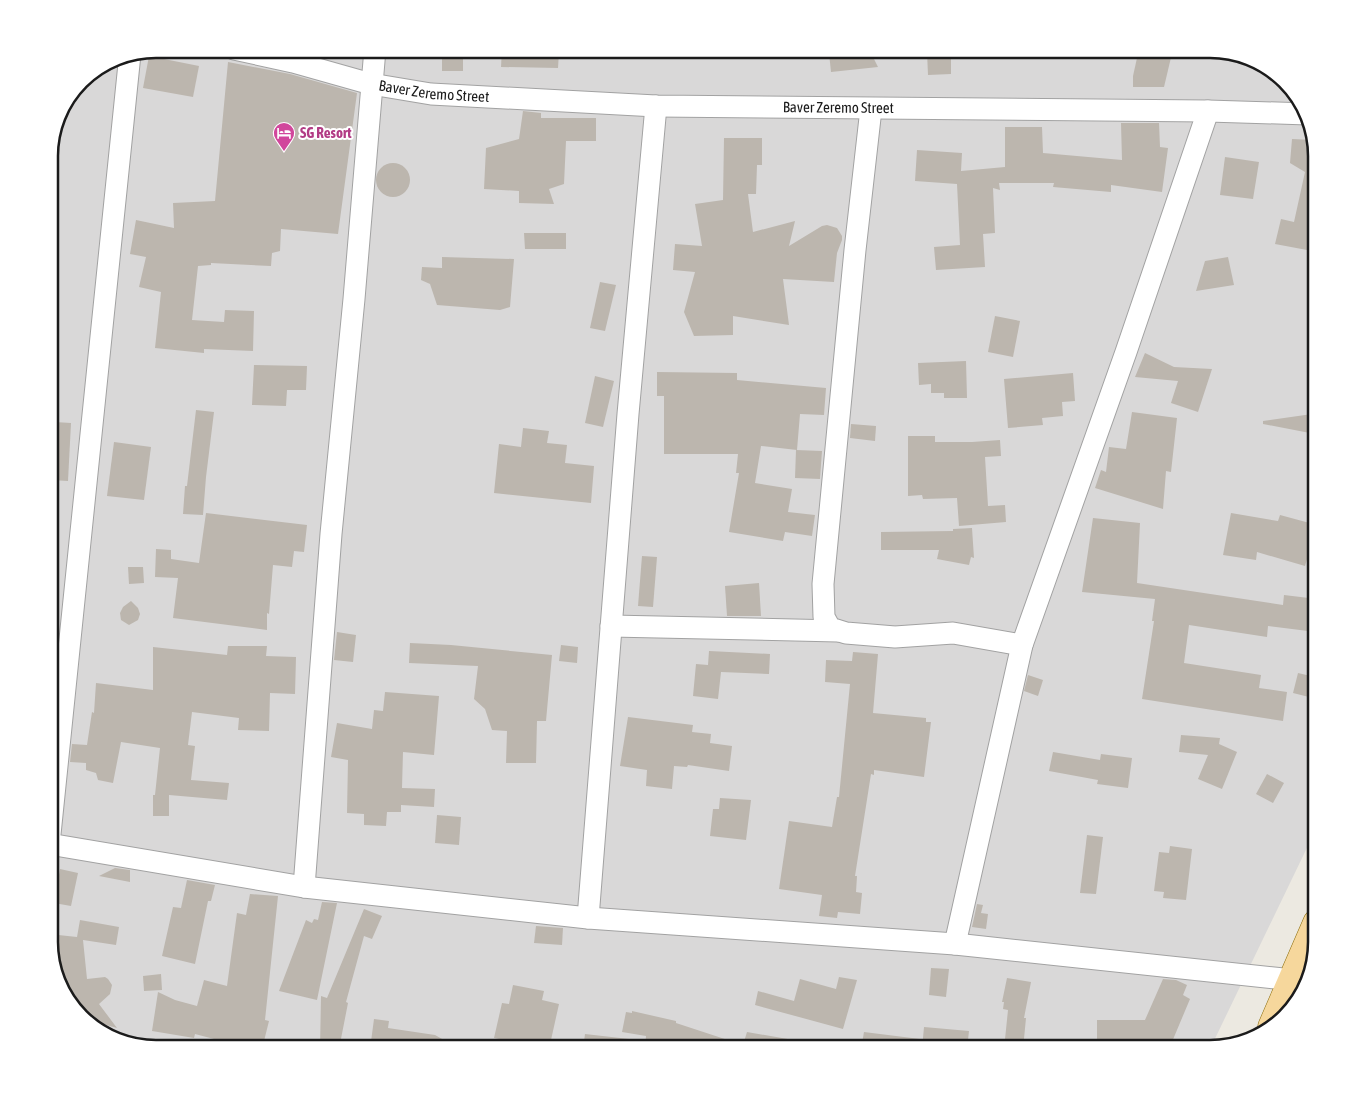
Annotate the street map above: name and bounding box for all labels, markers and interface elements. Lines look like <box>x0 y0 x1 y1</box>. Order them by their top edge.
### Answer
street label: Baver Zeremo Street <box>378 76 490 105</box>
street label: Baver Zeremo Street <box>783 98 894 116</box>
hotel icon: SG Resort <box>272 121 296 152</box>
place label: SG Resort <box>300 124 352 141</box>

